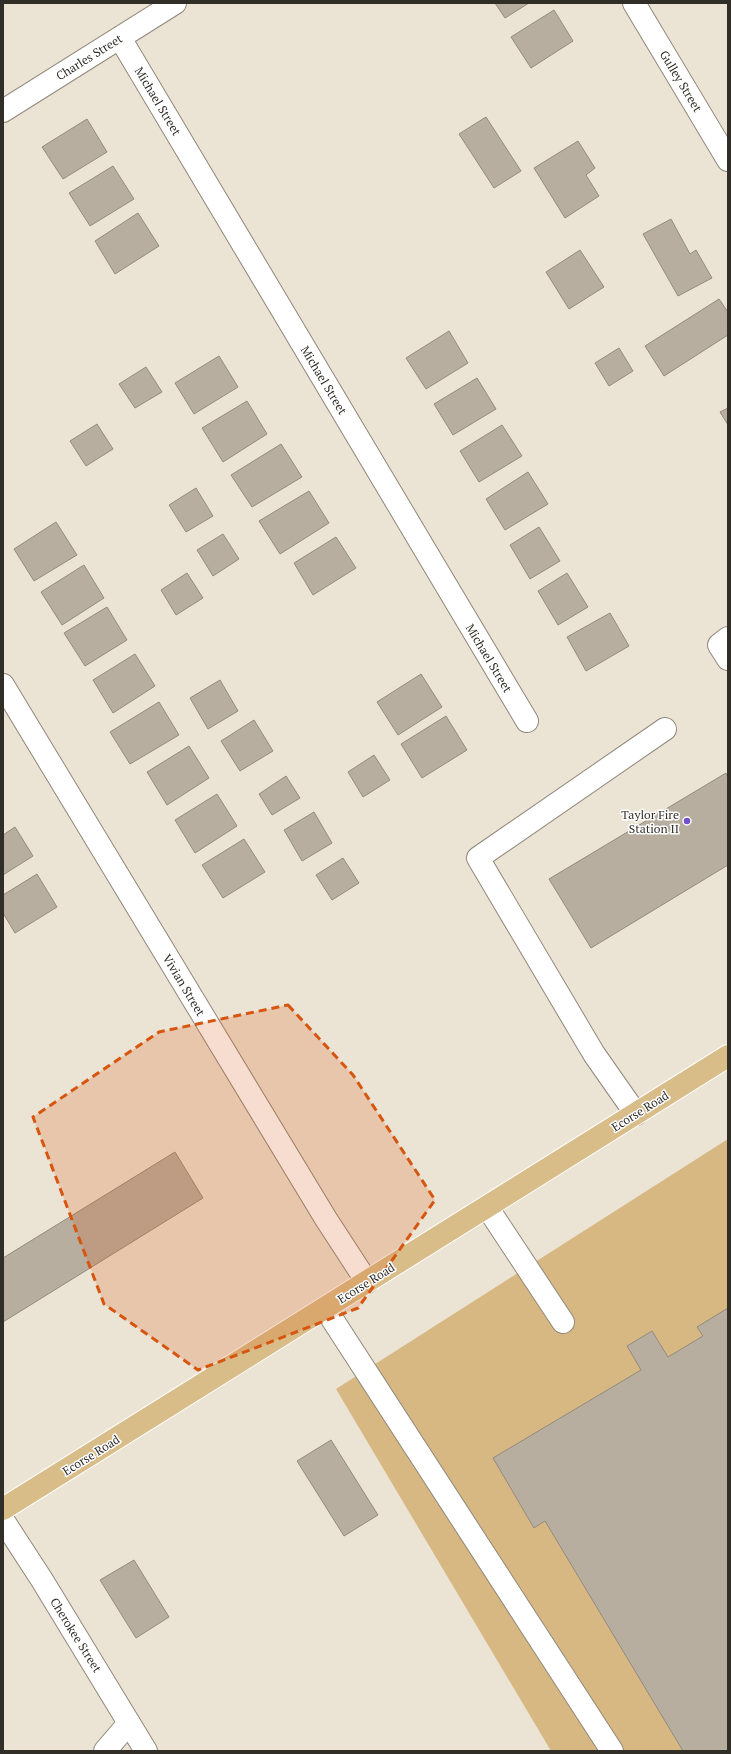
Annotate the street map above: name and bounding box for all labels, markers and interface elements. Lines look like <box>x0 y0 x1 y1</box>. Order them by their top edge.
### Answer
street label: Charles Street <box>53 30 125 83</box>
street label: Gulley Street <box>657 47 706 115</box>
street label: Michael Street <box>132 64 185 138</box>
street label: Michael Street <box>298 343 351 417</box>
street label: Michael Street <box>463 621 516 695</box>
place label: Taylor Fire Station II <box>621 807 679 836</box>
marker: Taylor Fire Station II <box>682 816 692 826</box>
street label: Vivian Street <box>160 951 209 1019</box>
street label: Ecorse Road <box>609 1087 672 1134</box>
street label: Ecorse Road <box>335 1259 398 1306</box>
street label: Ecorse Road <box>60 1431 123 1478</box>
street label: Cherokee Street <box>47 1595 105 1676</box>

